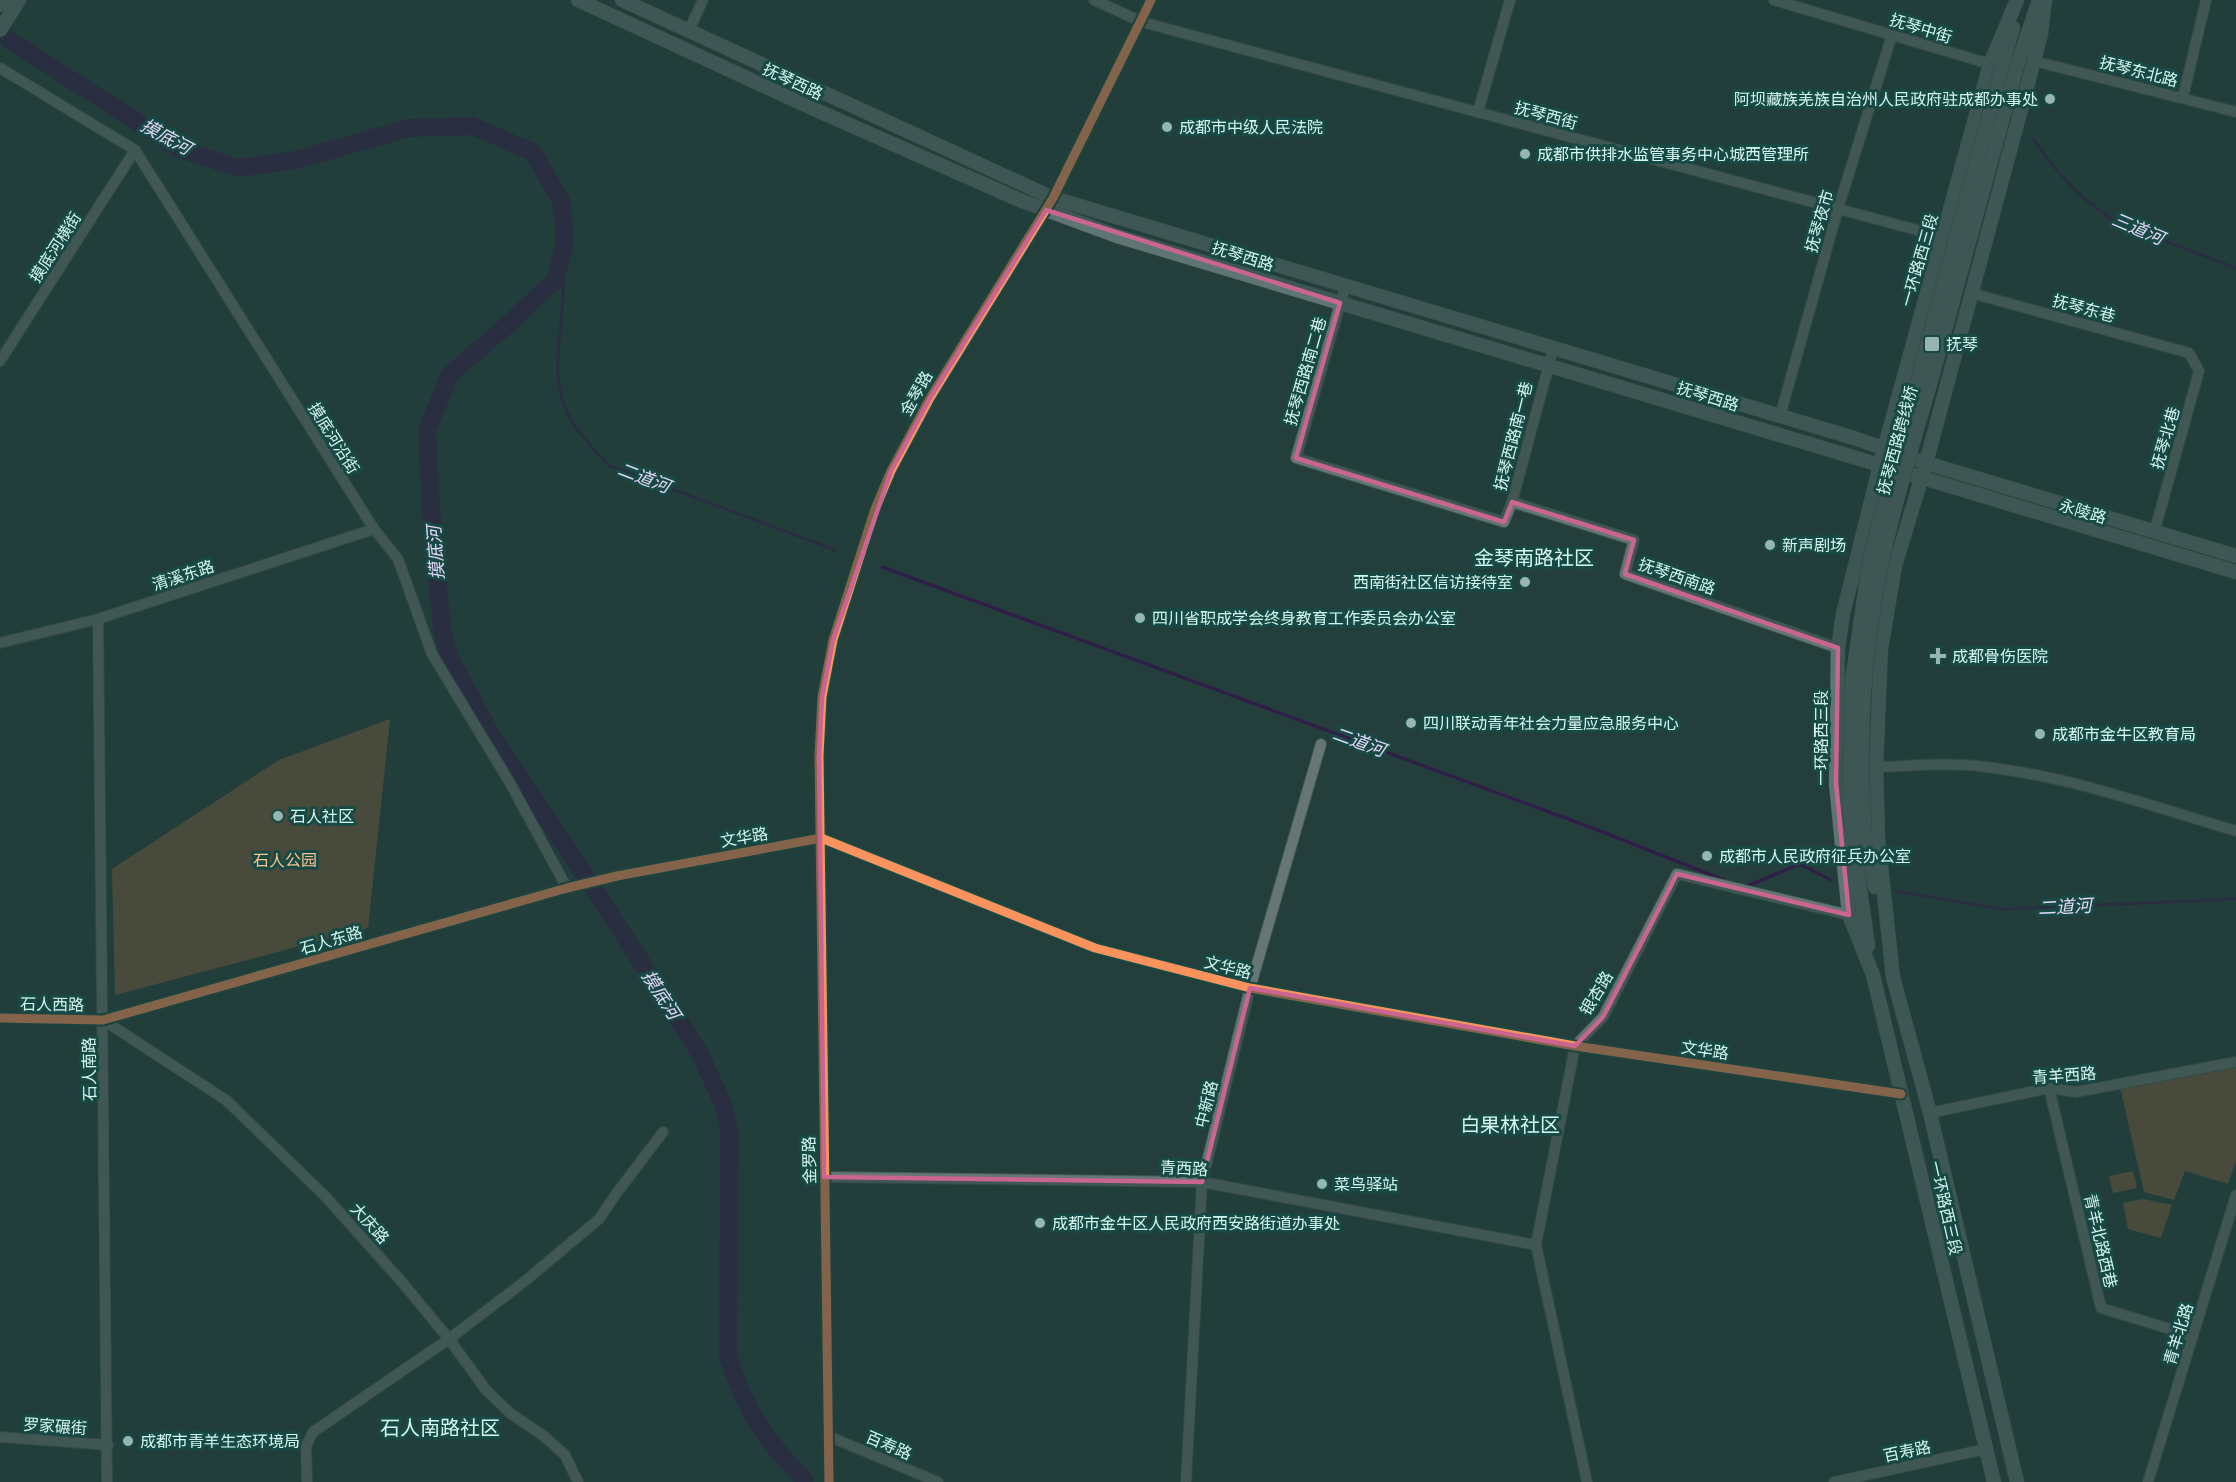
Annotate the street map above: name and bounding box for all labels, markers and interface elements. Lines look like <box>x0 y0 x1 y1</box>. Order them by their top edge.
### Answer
street label: 抚琴中街 <box>1888 9 1955 46</box>
street label: 抚琴东北路 <box>2098 52 2180 89</box>
street label: 抚琴西路 <box>760 58 826 103</box>
place label: 阿坝藏族羌族自治州人民政府驻成都办事处 <box>1734 89 2038 108</box>
marker: 阿坝藏族羌族自治州人民政府驻成都办事处 <box>2043 92 2057 106</box>
street label: 抚琴西街 <box>1513 97 1580 132</box>
water label: 摸底河 <box>138 113 198 160</box>
place label: 成都市中级人民法院 <box>1179 117 1323 136</box>
marker: 成都市中级人民法院 <box>1160 120 1174 134</box>
place label: 成都市供排水监管事务中心城西管理所 <box>1537 144 1809 163</box>
marker: 成都市供排水监管事务中心城西管理所 <box>1518 147 1532 161</box>
street label: 抚琴夜市 <box>1801 187 1836 254</box>
water label: 三道河 <box>2109 207 2170 250</box>
street label: 摸底河横街 <box>25 208 84 285</box>
street label: 一环路西三段 <box>1896 211 1941 309</box>
street label: 抚琴西路 <box>1210 237 1277 274</box>
street label: 抚琴东巷 <box>2051 290 2118 325</box>
street label: 抚琴西路南二巷 <box>1280 314 1329 427</box>
place label: 抚琴 <box>1946 334 1978 353</box>
marker: 抚琴 <box>1923 335 1941 353</box>
street label: 金琴路 <box>896 367 936 418</box>
street label: 抚琴西路 <box>1675 377 1742 414</box>
street label: 抚琴西路南一巷 <box>1490 379 1535 493</box>
street label: 抚琴西路跨线桥 <box>1873 383 1920 496</box>
street label: 摸底河沿街 <box>305 399 364 477</box>
street label: 抚琴北巷 <box>2147 404 2182 471</box>
water label: 二道河 <box>615 457 676 498</box>
street label: 永陵路 <box>2057 494 2109 527</box>
water label: 摸底河 <box>422 522 448 581</box>
place label: 新声剧场 <box>1782 535 1846 554</box>
marker: 新声剧场 <box>1763 538 1777 552</box>
district label: 金琴南路社区 <box>1474 545 1594 569</box>
street label: 抚琴西南路 <box>1636 554 1718 598</box>
street label: 清溪东路 <box>149 556 216 593</box>
place label: 西南街社区信访接待室 <box>1353 572 1513 591</box>
marker: 西南街社区信访接待室 <box>1518 575 1532 589</box>
place label: 四川省职成学会终身教育工作委员会办公室 <box>1152 608 1456 627</box>
marker: 四川省职成学会终身教育工作委员会办公室 <box>1133 611 1147 625</box>
place label: 成都骨伤医院 <box>1952 646 2048 665</box>
marker: 成都骨伤医院 <box>1929 647 1947 665</box>
street label: 一环路西三段 <box>1811 690 1830 786</box>
place label: 四川联动青年社会力量应急服务中心 <box>1423 713 1679 732</box>
marker: 四川联动青年社会力量应急服务中心 <box>1404 716 1418 730</box>
water label: 二道河 <box>1330 721 1391 762</box>
place label: 成都市金牛区教育局 <box>2052 724 2196 743</box>
marker: 成都市金牛区教育局 <box>2033 727 2047 741</box>
place label: 石人社区 <box>290 806 354 825</box>
marker: 石人社区 <box>271 809 285 823</box>
street label: 文华路 <box>719 823 769 850</box>
place label: 成都市人民政府征兵办公室 <box>1719 846 1911 865</box>
marker: 成都市人民政府征兵办公室 <box>1700 849 1714 863</box>
park label: 石人公园 <box>253 850 317 869</box>
water label: 二道河 <box>2037 893 2095 918</box>
street label: 石人东路 <box>297 922 364 957</box>
street label: 文华路 <box>1203 951 1254 982</box>
water label: 摸底河 <box>638 966 687 1026</box>
street label: 银杏路 <box>1575 967 1616 1018</box>
street label: 石人西路 <box>20 993 84 1014</box>
street label: 石人南路 <box>78 1037 99 1101</box>
street label: 文华路 <box>1680 1037 1730 1062</box>
street label: 青羊西路 <box>2031 1063 2097 1086</box>
street label: 中新路 <box>1190 1078 1221 1129</box>
district label: 白果林社区 <box>1460 1112 1560 1136</box>
street label: 金罗路 <box>799 1136 818 1184</box>
street label: 青西路 <box>1160 1157 1208 1178</box>
street label: 一环路西三段 <box>1926 1159 1967 1257</box>
place label: 菜鸟驿站 <box>1334 1174 1398 1193</box>
marker: 菜鸟驿站 <box>1315 1177 1329 1191</box>
street label: 青羊北路西巷 <box>2081 1192 2122 1290</box>
street label: 大庆路 <box>347 1198 393 1247</box>
place label: 成都市金牛区人民政府西安路街道办事处 <box>1052 1213 1340 1232</box>
marker: 成都市金牛区人民政府西安路街道办事处 <box>1033 1216 1047 1230</box>
street label: 青羊北路 <box>2159 1300 2196 1367</box>
street label: 罗家碾街 <box>22 1414 88 1437</box>
district label: 石人南路社区 <box>380 1415 500 1439</box>
street label: 百寿路 <box>863 1426 915 1463</box>
place label: 成都市青羊生态环境局 <box>140 1431 300 1450</box>
marker: 成都市青羊生态环境局 <box>121 1434 135 1448</box>
street label: 百寿路 <box>1881 1436 1932 1465</box>

